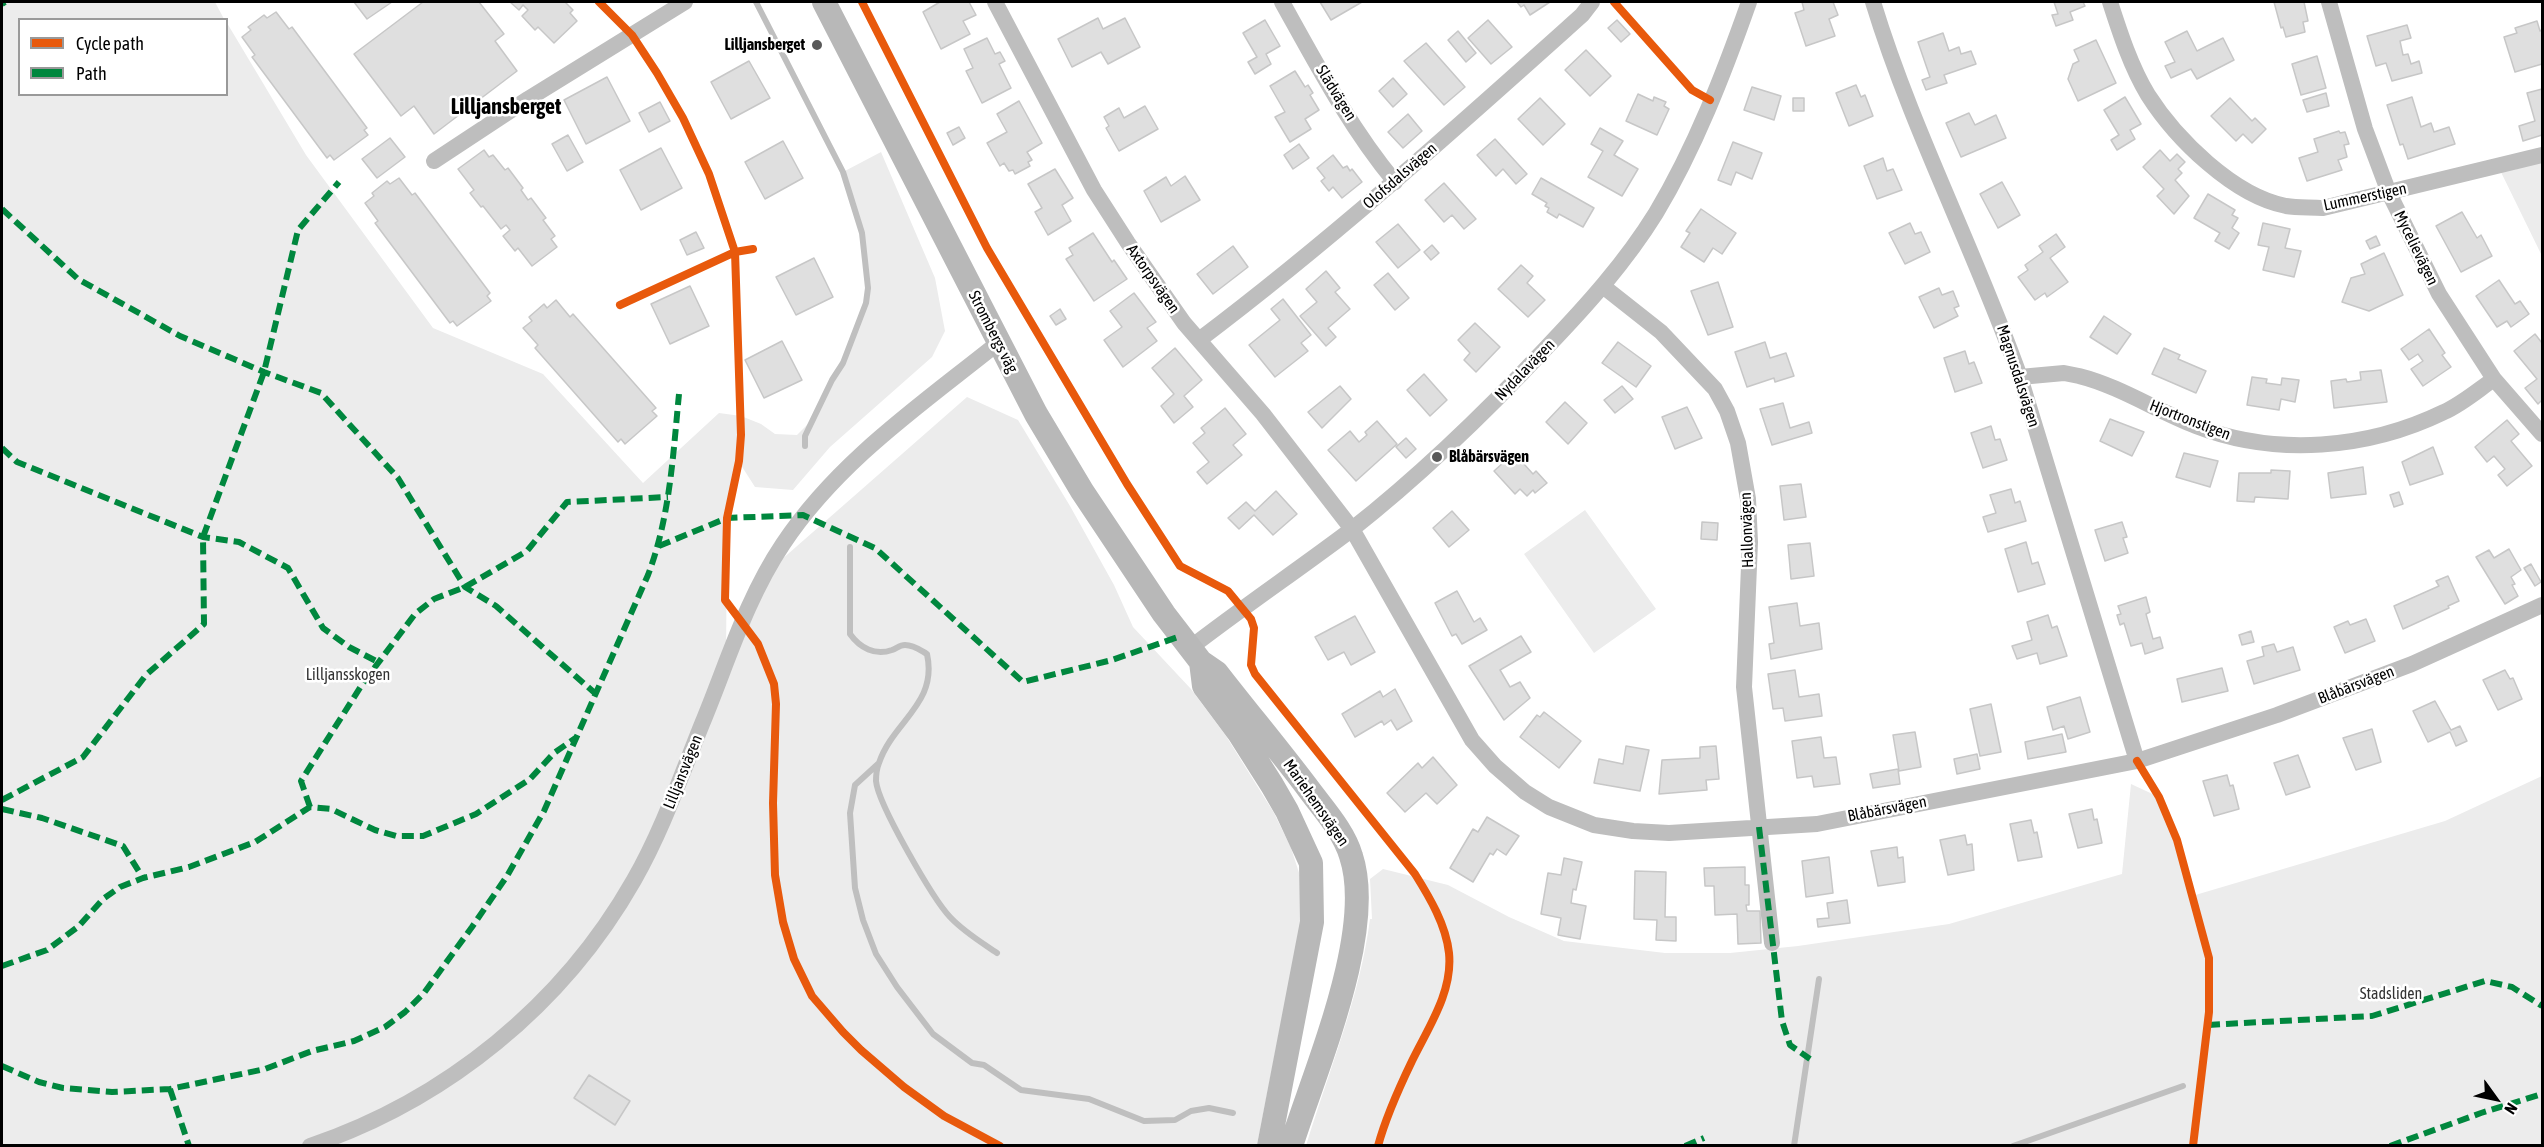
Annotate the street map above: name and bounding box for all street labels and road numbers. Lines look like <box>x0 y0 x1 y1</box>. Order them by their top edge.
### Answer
street label: Slädvägen <box>1312 62 1360 124</box>
street label: Olofsdalsvägen <box>1359 139 1441 213</box>
street label: Lummerstigen <box>2322 179 2408 215</box>
street label: Mycelievägen <box>2390 207 2442 289</box>
street label: Axtorpsvägen <box>1122 241 1184 317</box>
street label: Strombergs väg <box>964 288 1022 376</box>
street label: Magnusdalsvägen <box>1992 322 2044 430</box>
street label: Nydalavägen <box>1491 335 1559 405</box>
street label: Hjortronstigen <box>2147 396 2233 444</box>
street label: Hallonvägen <box>1736 492 1758 568</box>
street label: Blåbärsvägen <box>2315 662 2397 708</box>
street label: Lilljansvägen <box>659 732 707 812</box>
street label: Mariehemsvägen <box>1279 756 1353 850</box>
street label: Blåbärsvägen <box>1846 792 1928 826</box>

